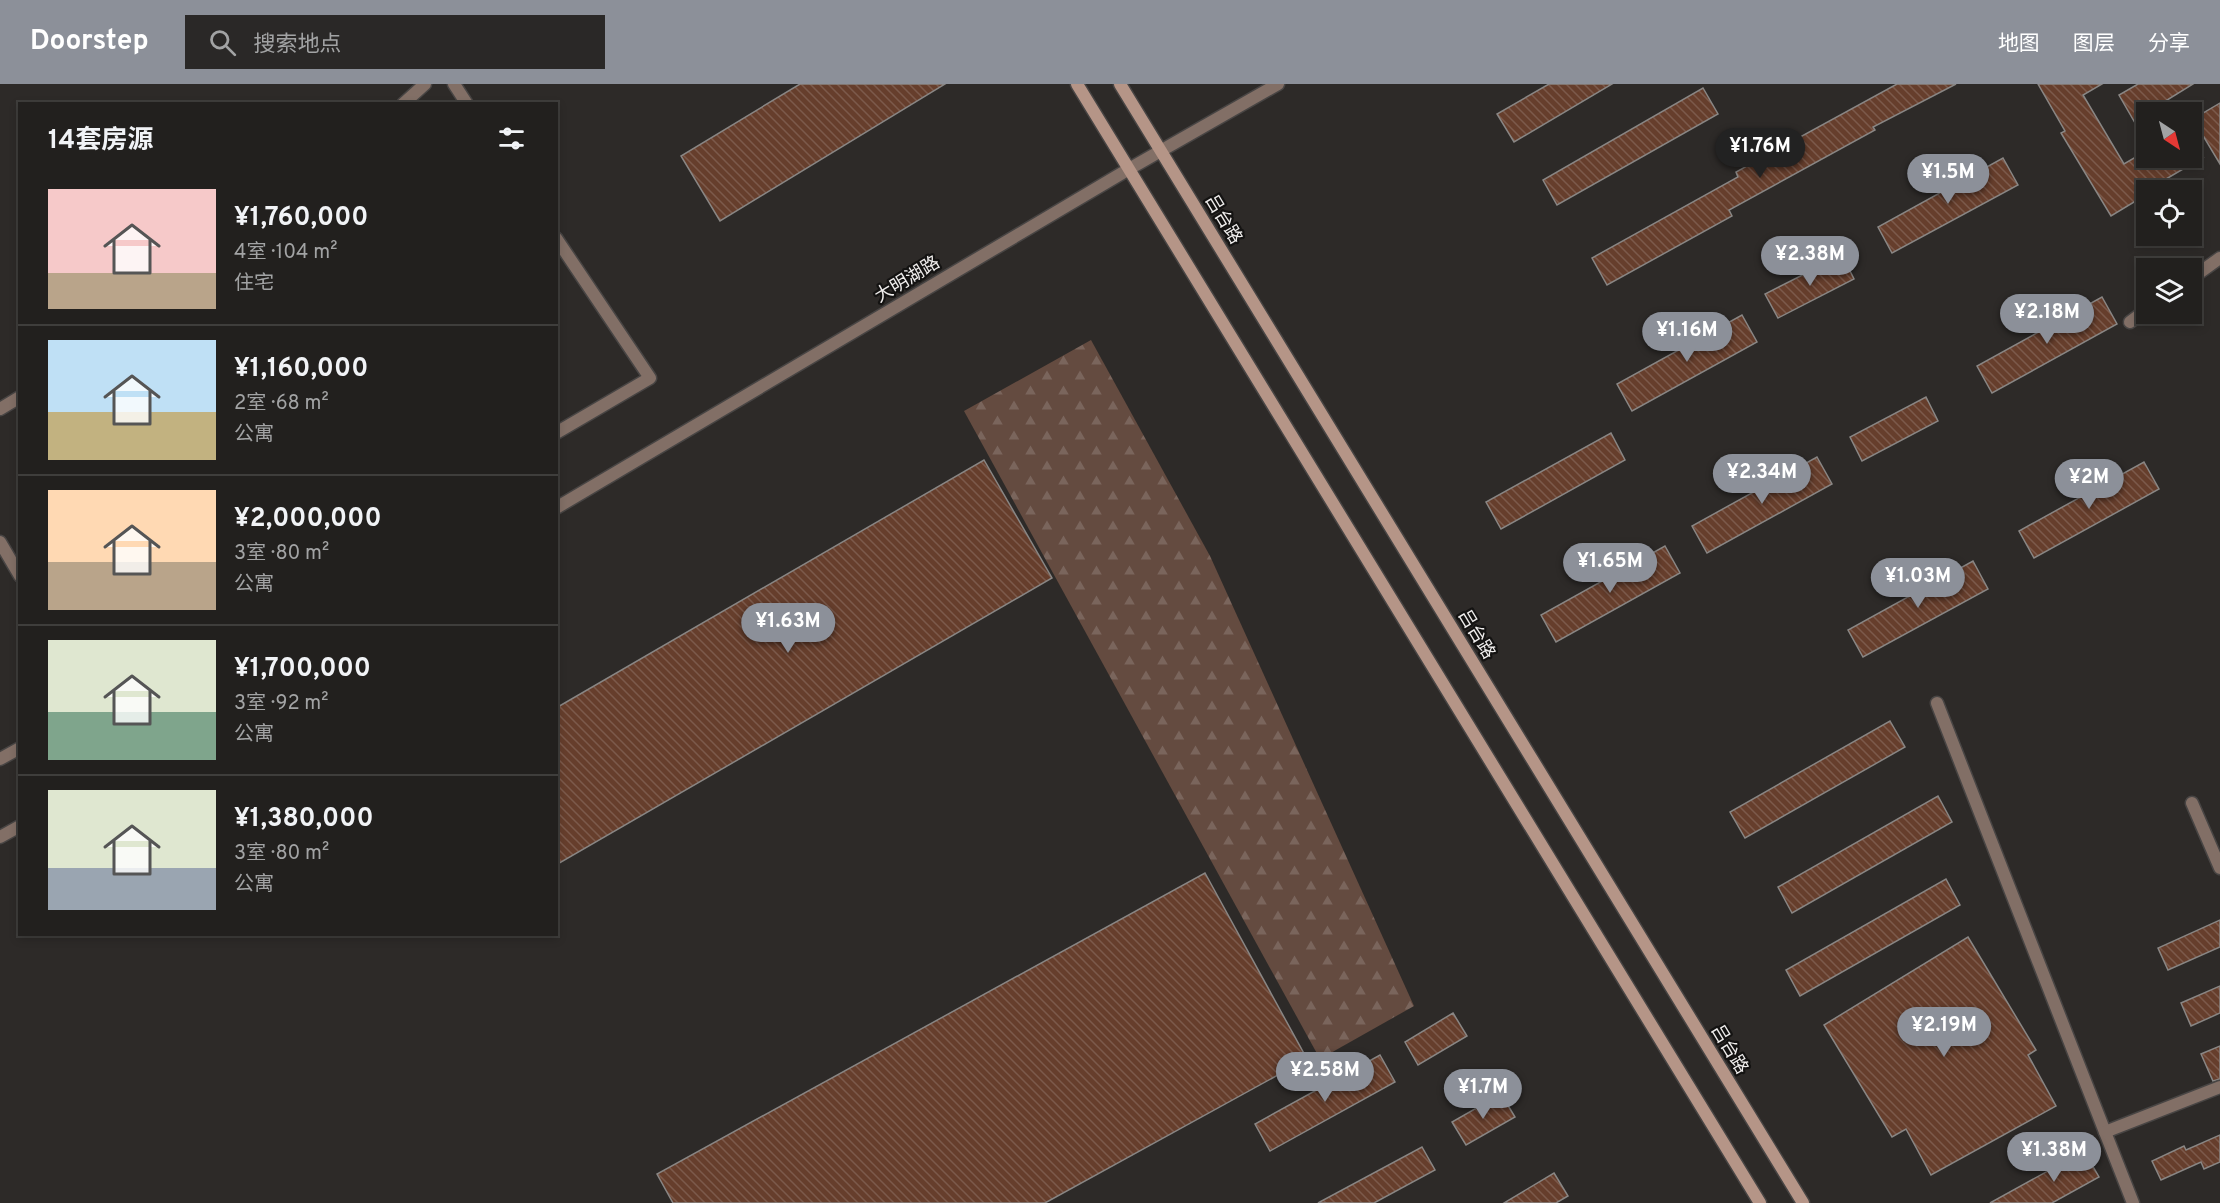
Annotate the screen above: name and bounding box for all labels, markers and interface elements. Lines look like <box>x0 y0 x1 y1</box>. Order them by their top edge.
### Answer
search box <box>185 15 605 69</box>
text: Doorstep <box>30 24 149 60</box>
icon: search <box>206 26 239 59</box>
text: 地图 <box>1998 31 2040 58</box>
text: 图层 <box>2073 31 2115 58</box>
text: 分享 <box>2148 31 2190 58</box>
text: 搜索地点 <box>254 32 342 59</box>
north arrow <box>2136 102 2202 168</box>
map controls <box>2136 102 2202 324</box>
icon: filters <box>495 122 528 155</box>
text: 14套房源 <box>48 125 153 158</box>
pin: ¥1.76M <box>1711 128 1809 179</box>
text: ¥1.76M <box>1729 134 1791 160</box>
pin: ¥1.5M <box>1906 154 1990 205</box>
text: ¥1.5M <box>1921 160 1975 186</box>
button: locate <box>2136 180 2202 246</box>
street label: 吕台路 <box>1199 191 1246 249</box>
text: ¥1,760,000 <box>234 202 368 235</box>
icon: home <box>96 213 168 285</box>
pin: ¥2.38M <box>1761 236 1859 287</box>
text: 4室 · 104 m² <box>234 240 337 266</box>
text: ¥2.38M <box>1775 242 1845 268</box>
street label: 大明湖路 <box>871 252 945 309</box>
button: layers <box>2136 258 2202 324</box>
text: 住宅 <box>234 271 274 297</box>
pin: ¥2.18M <box>1998 294 2096 345</box>
text: ¥2.18M <box>2014 300 2080 326</box>
pin: ¥1.16M <box>1638 312 1736 363</box>
text: ¥1.16M <box>1656 318 1718 344</box>
text: ¥1,160,000 <box>234 353 368 386</box>
icon: home <box>96 364 168 436</box>
text: 2室 · 68 m² <box>234 391 329 417</box>
text: 公寓 <box>234 422 274 448</box>
pin: ¥2.34M <box>1713 454 1811 505</box>
pin: ¥2M <box>2060 459 2118 510</box>
text: ¥2.34M <box>1727 460 1797 486</box>
text: ¥2M <box>2069 465 2109 491</box>
text: ¥2,000,000 <box>234 503 382 536</box>
icon: home <box>96 514 168 586</box>
text: 3室 · 80 m² <box>234 541 329 567</box>
pin: ¥1.65M <box>1561 543 1659 594</box>
text: ¥1.65M <box>1577 549 1643 575</box>
pin: ¥1.03M <box>1869 558 1967 609</box>
text: ¥1.03M <box>1885 564 1951 590</box>
text: 公寓 <box>234 572 274 598</box>
pin: ¥1.63M <box>739 603 837 654</box>
street label: 吕台路 <box>1452 606 1499 664</box>
text: ¥1.63M <box>755 609 821 635</box>
text: ¥1,700,000 <box>234 653 371 686</box>
icon: home <box>96 664 168 736</box>
text: 3室 · 92 m² <box>234 691 329 717</box>
text: 公寓 <box>234 722 274 748</box>
text: ¥1,380,000 <box>234 803 374 836</box>
icon: home <box>96 814 168 886</box>
text: 3室 · 80 m² <box>234 841 329 867</box>
text: 公寓 <box>234 872 274 898</box>
pin: ¥2.19M <box>1895 1007 1993 1058</box>
text: ¥2.19M <box>1911 1013 1977 1039</box>
street label: 吕台路 <box>1705 1021 1752 1079</box>
pin: ¥2.58M <box>1276 1052 1374 1103</box>
text: ¥2.58M <box>1290 1058 1360 1084</box>
pin: ¥1.7M <box>1441 1069 1525 1120</box>
text: ¥1.7M <box>1458 1075 1508 1101</box>
pin: ¥1.38M <box>2005 1132 2103 1183</box>
text: ¥1.38M <box>2021 1138 2087 1164</box>

